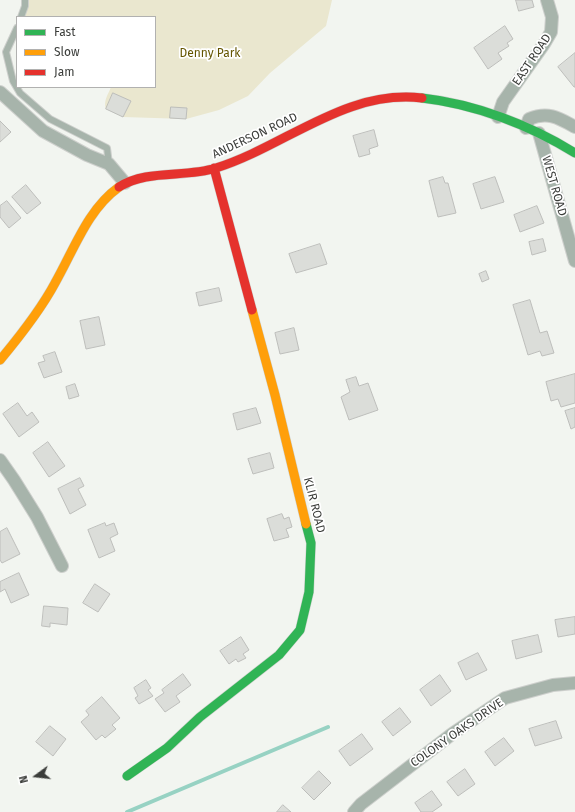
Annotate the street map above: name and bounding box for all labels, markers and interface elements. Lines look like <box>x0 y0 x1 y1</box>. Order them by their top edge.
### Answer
legend <box>16 16 156 88</box>
text: Fast <box>54 25 76 39</box>
street label: EAST ROAD <box>510 32 554 88</box>
text: Slow <box>54 45 80 59</box>
park label: Denny Park <box>180 47 240 61</box>
text: Jam <box>54 65 74 79</box>
street label: ANDERSON ROAD <box>210 110 300 162</box>
street label: WEST ROAD <box>539 154 569 218</box>
street label: KLIR ROAD <box>300 476 328 534</box>
street label: COLONY OAKS DRIVE <box>408 696 506 770</box>
north arrow <box>16 756 56 796</box>
text: N <box>17 774 31 784</box>

